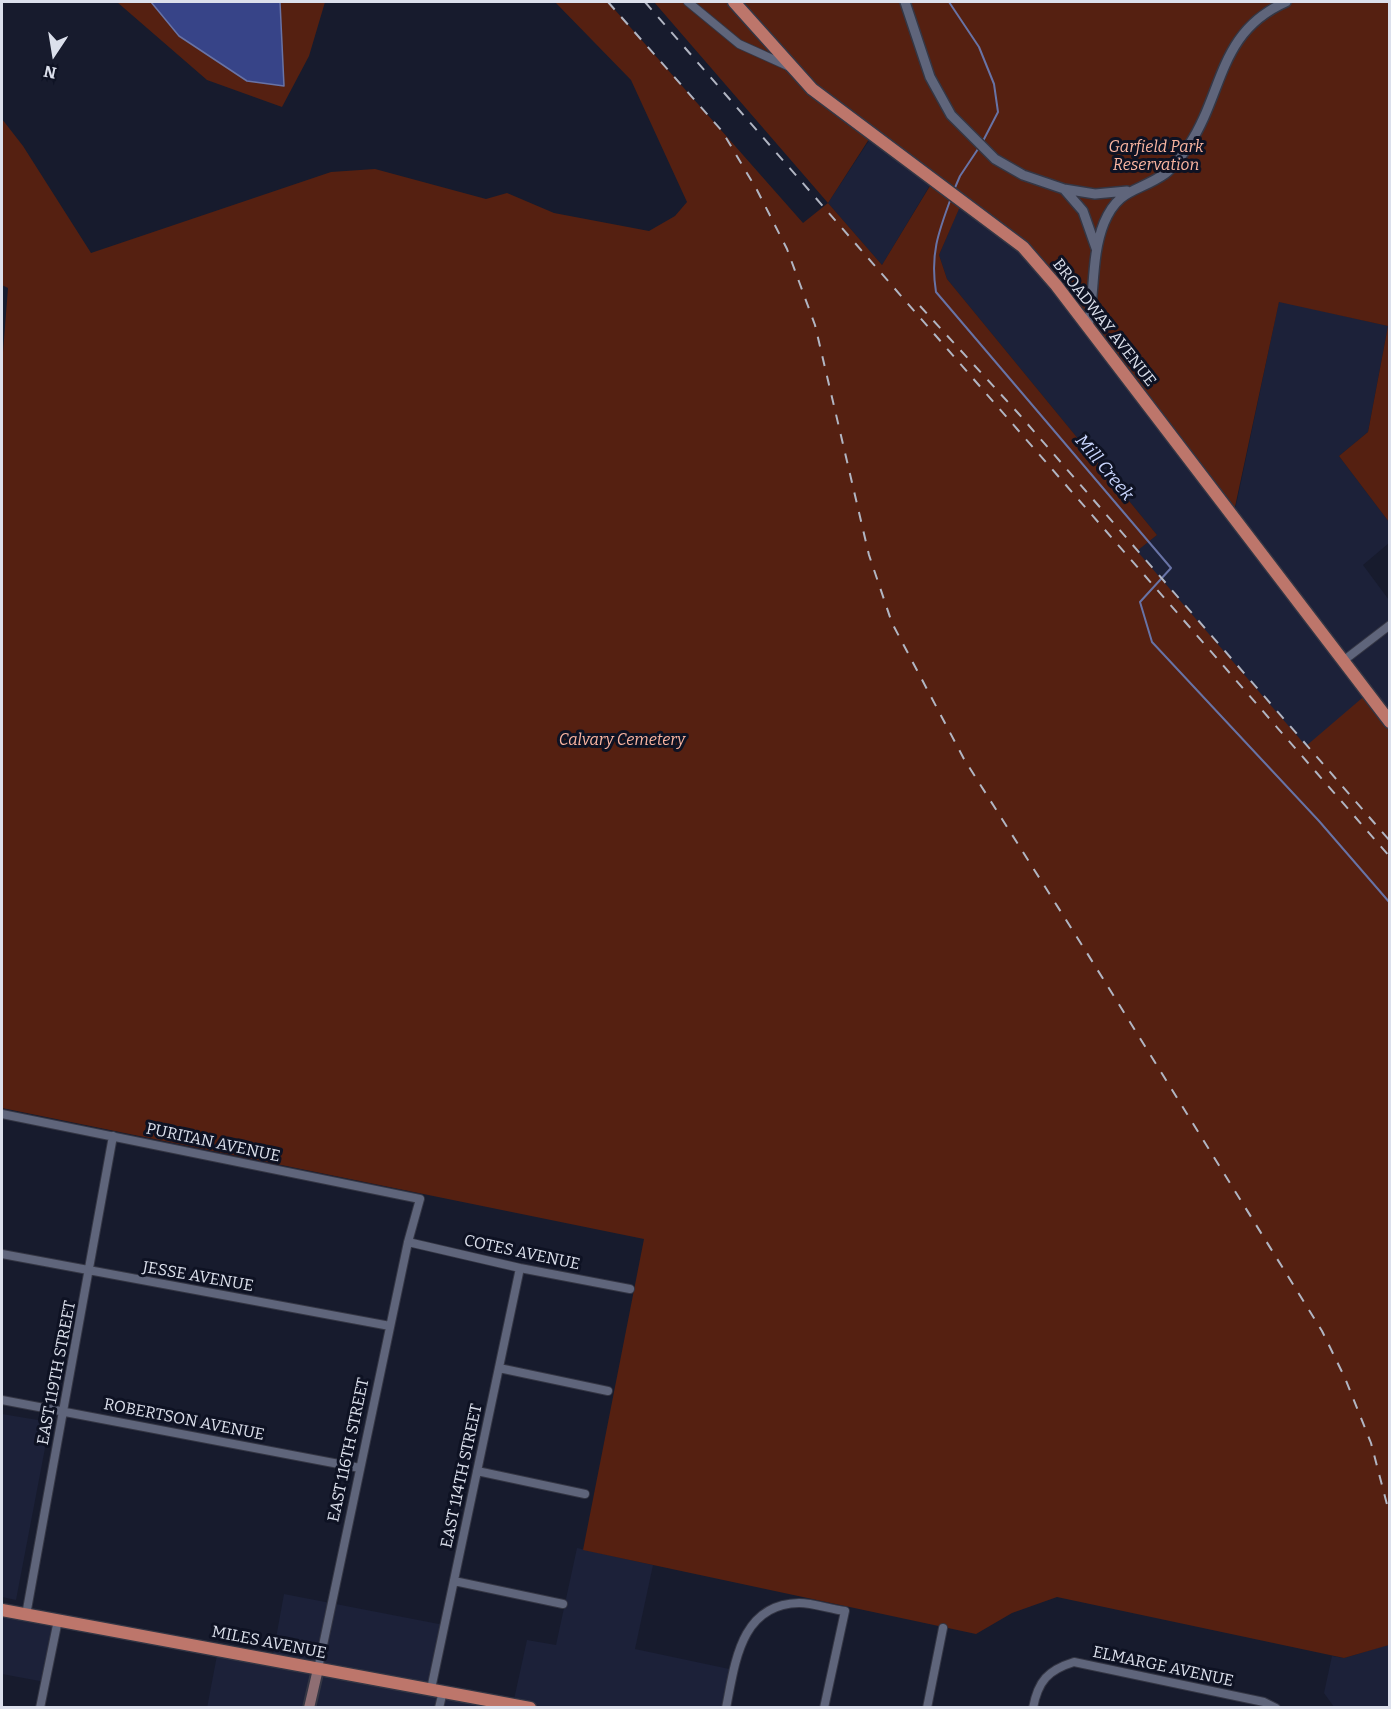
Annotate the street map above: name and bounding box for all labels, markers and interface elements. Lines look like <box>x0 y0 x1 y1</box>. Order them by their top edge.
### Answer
north arrow <box>24 24 84 84</box>
text: N <box>42 62 58 83</box>
park label: Garfield Park Reservation <box>1108 138 1204 176</box>
street label: BROADWAY AVENUE <box>1048 255 1160 391</box>
water label: Mill Creek <box>1070 431 1138 505</box>
park label: Calvary Cemetery <box>559 731 685 751</box>
street label: PURITAN AVENUE <box>144 1119 282 1167</box>
street label: COTES AVENUE <box>462 1231 582 1275</box>
street label: JESSE AVENUE <box>141 1258 255 1296</box>
street label: EAST 119TH STREET <box>34 1299 80 1447</box>
street label: EAST 116TH STREET <box>324 1376 374 1524</box>
street label: ROBERTSON AVENUE <box>102 1395 266 1445</box>
street label: EAST 114TH STREET <box>437 1402 487 1550</box>
street label: MILES AVENUE <box>210 1622 328 1664</box>
street label: ELMARGE AVENUE <box>1091 1643 1235 1691</box>

